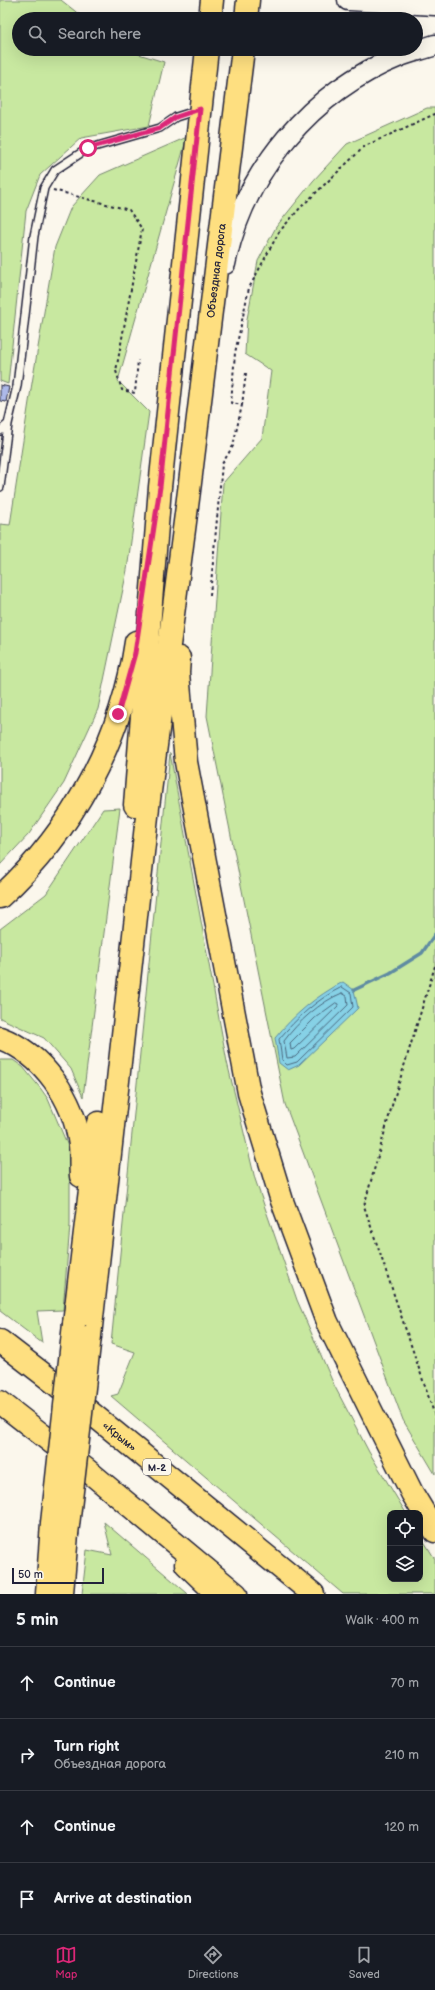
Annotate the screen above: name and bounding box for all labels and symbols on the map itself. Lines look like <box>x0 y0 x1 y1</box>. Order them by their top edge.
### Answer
route start <box>79 139 97 157</box>
street label: Объездная дорога <box>204 222 229 319</box>
route end <box>109 705 127 723</box>
street label: «Крым» <box>100 1419 139 1454</box>
road number: М-2 <box>143 1459 171 1475</box>
scale bar <box>12 1566 104 1585</box>

